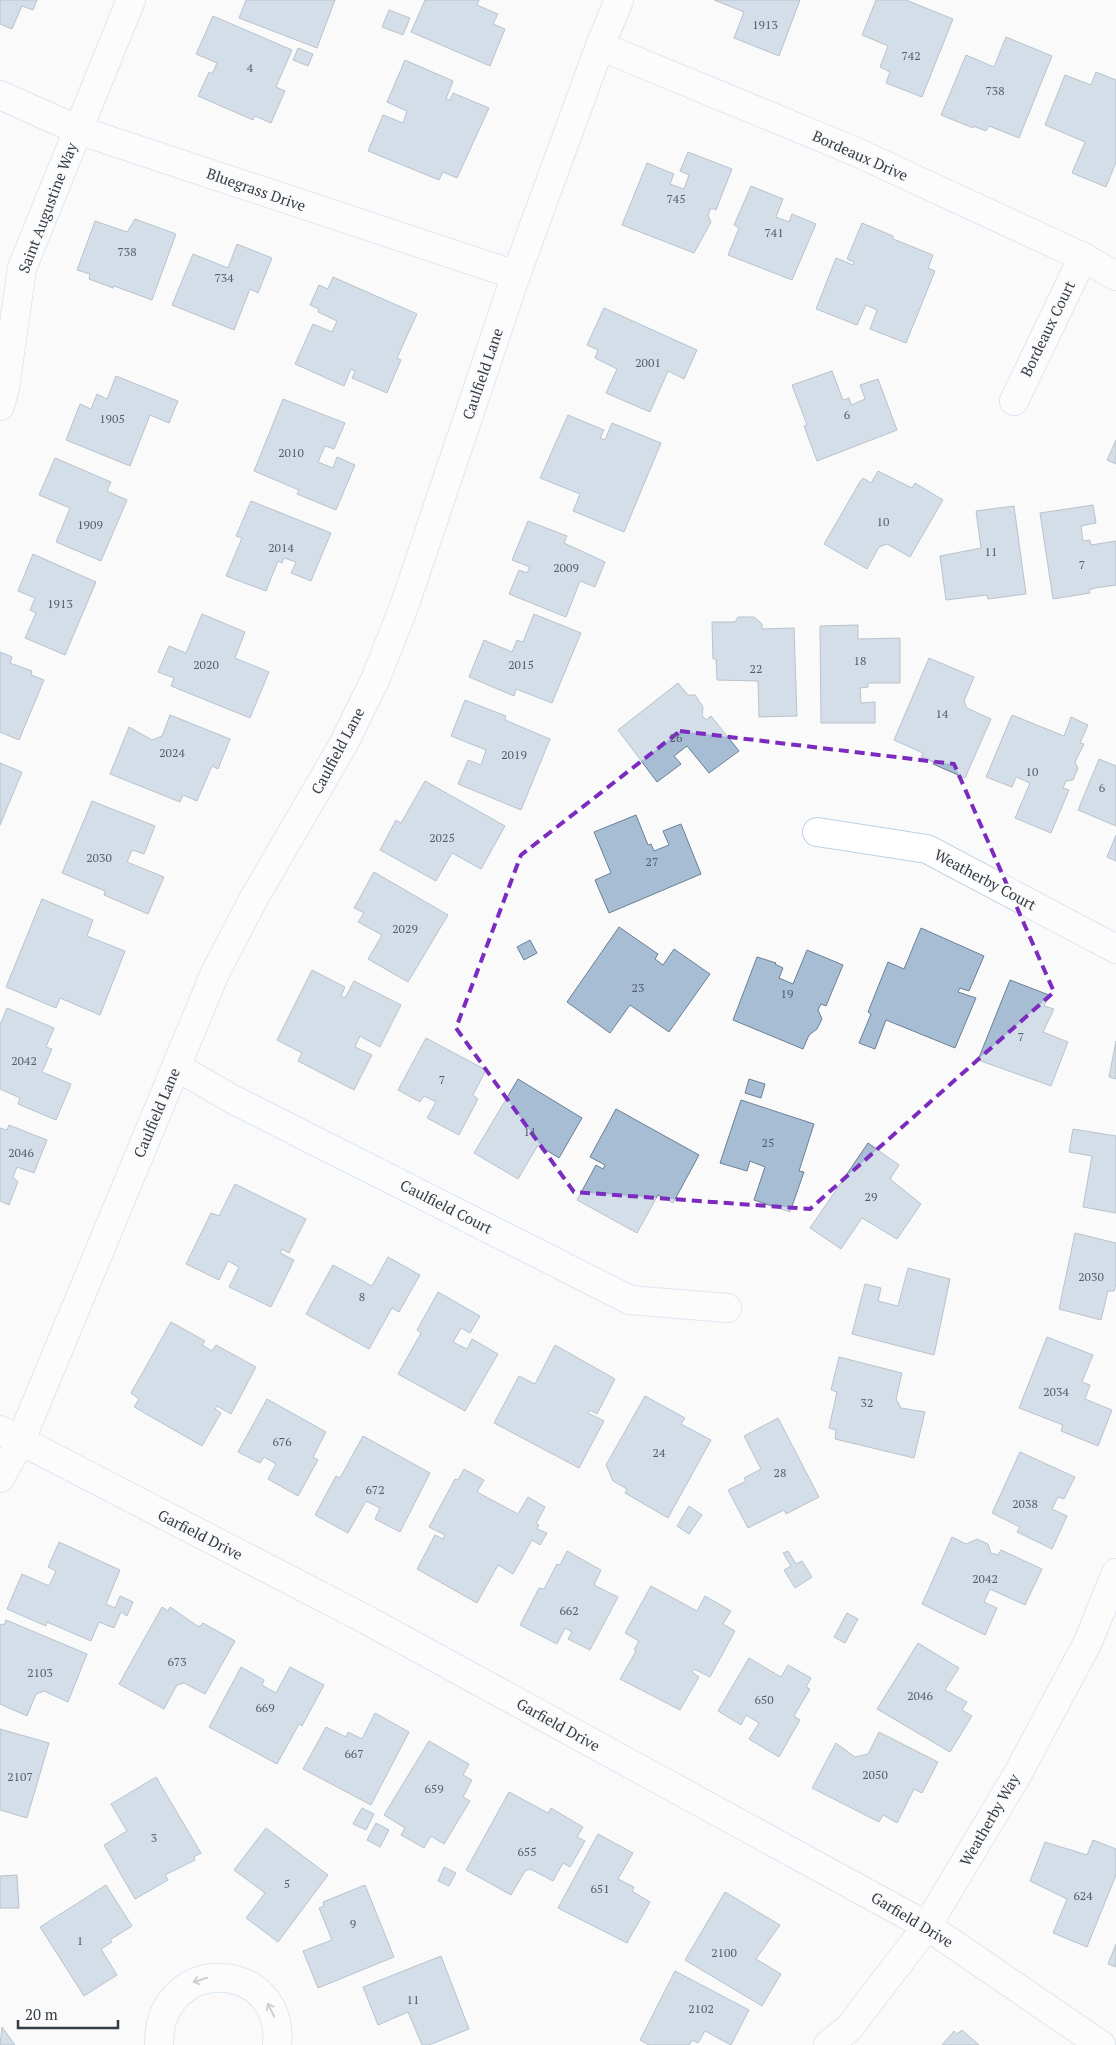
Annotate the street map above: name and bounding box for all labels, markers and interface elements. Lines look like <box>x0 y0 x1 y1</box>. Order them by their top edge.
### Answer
house number: 1913 <box>752 17 778 32</box>
house number: 742 <box>901 48 921 63</box>
house number: 4 <box>247 60 254 75</box>
house number: 738 <box>985 83 1005 98</box>
street label: Bordeaux Drive <box>809 125 911 185</box>
street label: Saint Augustine Way <box>13 139 81 276</box>
street label: Bluegrass Drive <box>204 163 309 215</box>
house number: 745 <box>666 191 686 206</box>
house number: 741 <box>764 225 784 240</box>
house number: 738 <box>117 244 137 259</box>
house number: 734 <box>214 270 234 285</box>
street label: Bordeaux Court <box>1015 277 1079 380</box>
street label: Caulfield Lane <box>457 325 507 422</box>
house number: 2001 <box>635 355 661 370</box>
house number: 6 <box>844 407 851 422</box>
house number: 1905 <box>99 411 125 426</box>
house number: 2010 <box>278 445 304 460</box>
house number: 10 <box>877 514 889 529</box>
house number: 1909 <box>77 517 103 532</box>
house number: 2014 <box>268 540 294 555</box>
house number: 11 <box>985 544 997 559</box>
house number: 7 <box>1079 557 1085 572</box>
house number: 2009 <box>553 560 579 575</box>
house number: 1913 <box>47 596 73 611</box>
house number: 18 <box>854 653 866 668</box>
house number: 2020 <box>193 657 219 672</box>
house number: 2015 <box>508 657 534 672</box>
house number: 22 <box>750 661 762 676</box>
street label: Caulfield Lane <box>306 704 368 797</box>
house number: 14 <box>936 706 949 721</box>
house number: 26 <box>670 730 683 745</box>
house number: 2024 <box>159 745 185 760</box>
house number: 2019 <box>501 747 527 762</box>
house number: 10 <box>1026 764 1038 779</box>
house number: 6 <box>1099 780 1106 795</box>
house number: 2025 <box>429 830 455 845</box>
street label: Weatherby Court <box>931 844 1040 915</box>
house number: 2030 <box>86 850 112 865</box>
house number: 27 <box>646 854 658 869</box>
house number: 2029 <box>392 921 418 936</box>
house number: 23 <box>632 980 644 995</box>
house number: 19 <box>781 986 793 1001</box>
house number: 7 <box>1018 1029 1024 1044</box>
house number: 2042 <box>11 1053 37 1068</box>
street label: Caulfield Lane <box>128 1065 184 1161</box>
house number: 7 <box>439 1072 445 1087</box>
house number: 11 <box>524 1124 536 1139</box>
house number: 25 <box>762 1135 774 1150</box>
house number: 2046 <box>8 1145 34 1160</box>
street label: Caulfield Court <box>397 1174 496 1238</box>
house number: 29 <box>865 1189 877 1204</box>
house number: 2030 <box>1078 1269 1104 1284</box>
house number: 8 <box>359 1289 365 1304</box>
house number: 2034 <box>1043 1384 1069 1399</box>
house number: 32 <box>861 1395 873 1410</box>
house number: 676 <box>272 1434 292 1449</box>
house number: 24 <box>653 1445 666 1460</box>
house number: 28 <box>774 1465 786 1480</box>
house number: 672 <box>365 1482 385 1497</box>
house number: 2038 <box>1012 1496 1038 1511</box>
street label: Garfield Drive <box>155 1504 246 1564</box>
house number: 2042 <box>972 1571 998 1586</box>
house number: 662 <box>559 1603 579 1618</box>
house number: 673 <box>167 1654 187 1669</box>
house number: 2103 <box>27 1665 53 1680</box>
house number: 2046 <box>907 1688 933 1703</box>
house number: 650 <box>754 1692 774 1707</box>
street label: Garfield Drive <box>513 1693 604 1755</box>
house number: 669 <box>255 1700 275 1715</box>
house number: 667 <box>344 1746 364 1761</box>
house number: 2050 <box>862 1767 888 1782</box>
house number: 2107 <box>7 1769 33 1784</box>
street label: Weatherby Way <box>955 1769 1024 1869</box>
house number: 659 <box>424 1781 444 1796</box>
house number: 3 <box>151 1830 157 1845</box>
house number: 655 <box>517 1844 537 1859</box>
house number: 5 <box>284 1876 290 1891</box>
house number: 651 <box>590 1881 610 1896</box>
street label: Garfield Drive <box>868 1887 957 1952</box>
house number: 624 <box>1073 1888 1093 1903</box>
house number: 9 <box>350 1916 356 1931</box>
house number: 1 <box>77 1933 83 1948</box>
house number: 2100 <box>711 1945 737 1960</box>
one-way arrow <box>193 1976 209 1986</box>
house number: 11 <box>407 1992 419 2007</box>
scale bar <box>18 1998 118 2030</box>
house number: 2102 <box>688 2001 714 2016</box>
one-way arrow <box>266 2003 276 2018</box>
text: 20 m <box>25 2004 58 2024</box>

